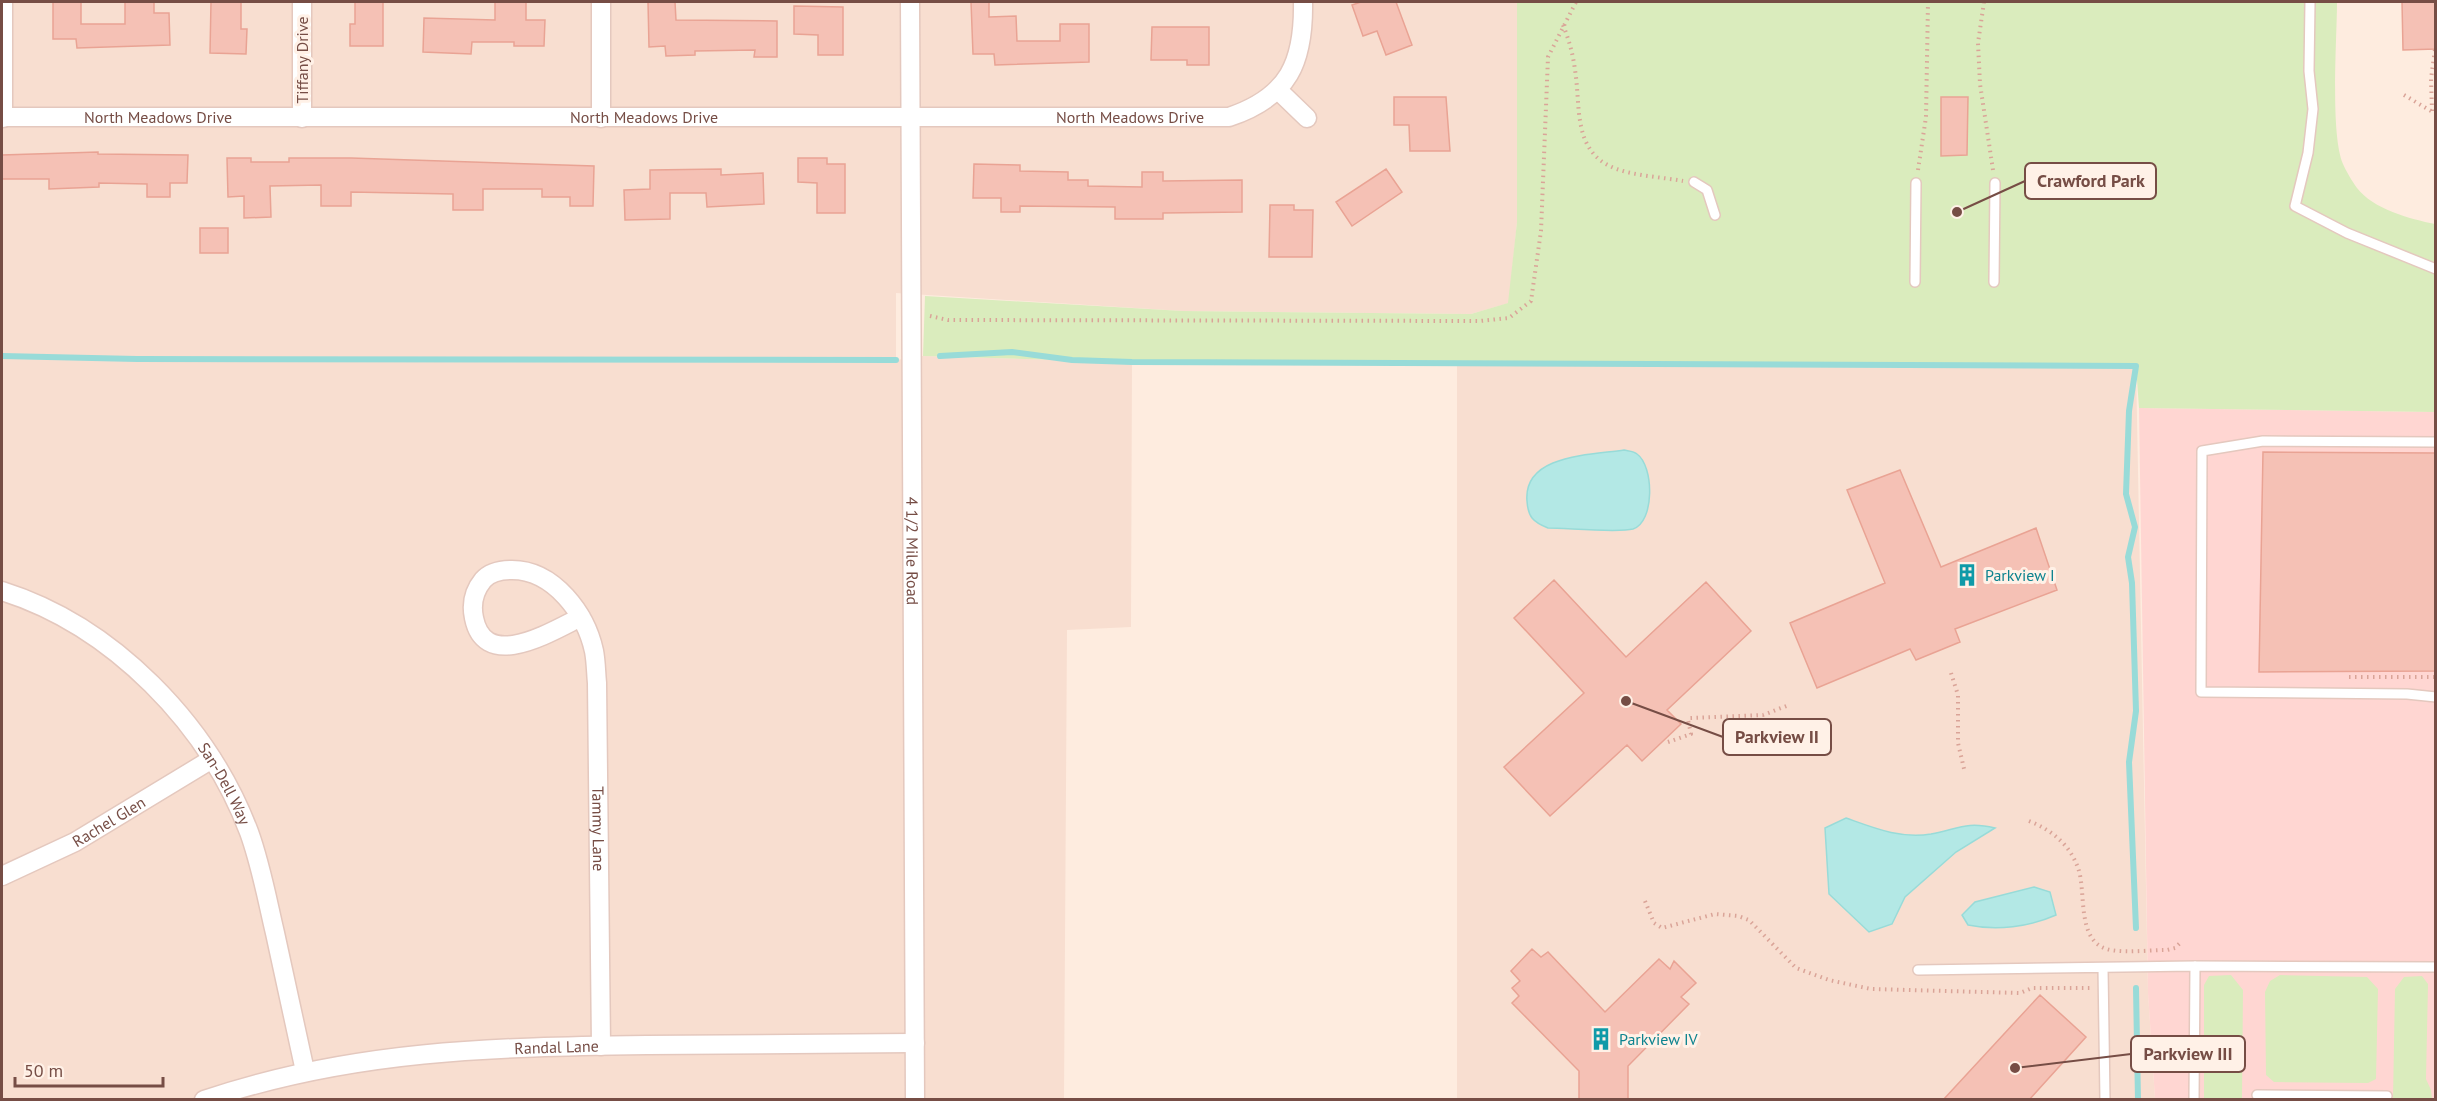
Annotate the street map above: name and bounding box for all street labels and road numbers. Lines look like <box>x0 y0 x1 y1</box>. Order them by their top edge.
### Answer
street label: Tiffany Drive <box>292 16 312 104</box>
street label: North Meadows Drive <box>84 107 232 127</box>
street label: North Meadows Drive <box>570 107 718 127</box>
street label: North Meadows Drive <box>1056 107 1204 127</box>
street label: 4 1/2 Mile Road <box>902 497 923 605</box>
street label: San-Dell Way <box>194 739 255 828</box>
street label: Tammy Lane <box>588 786 609 872</box>
street label: Rachel Glen <box>69 792 149 851</box>
street label: Randal Lane <box>514 1036 599 1058</box>

